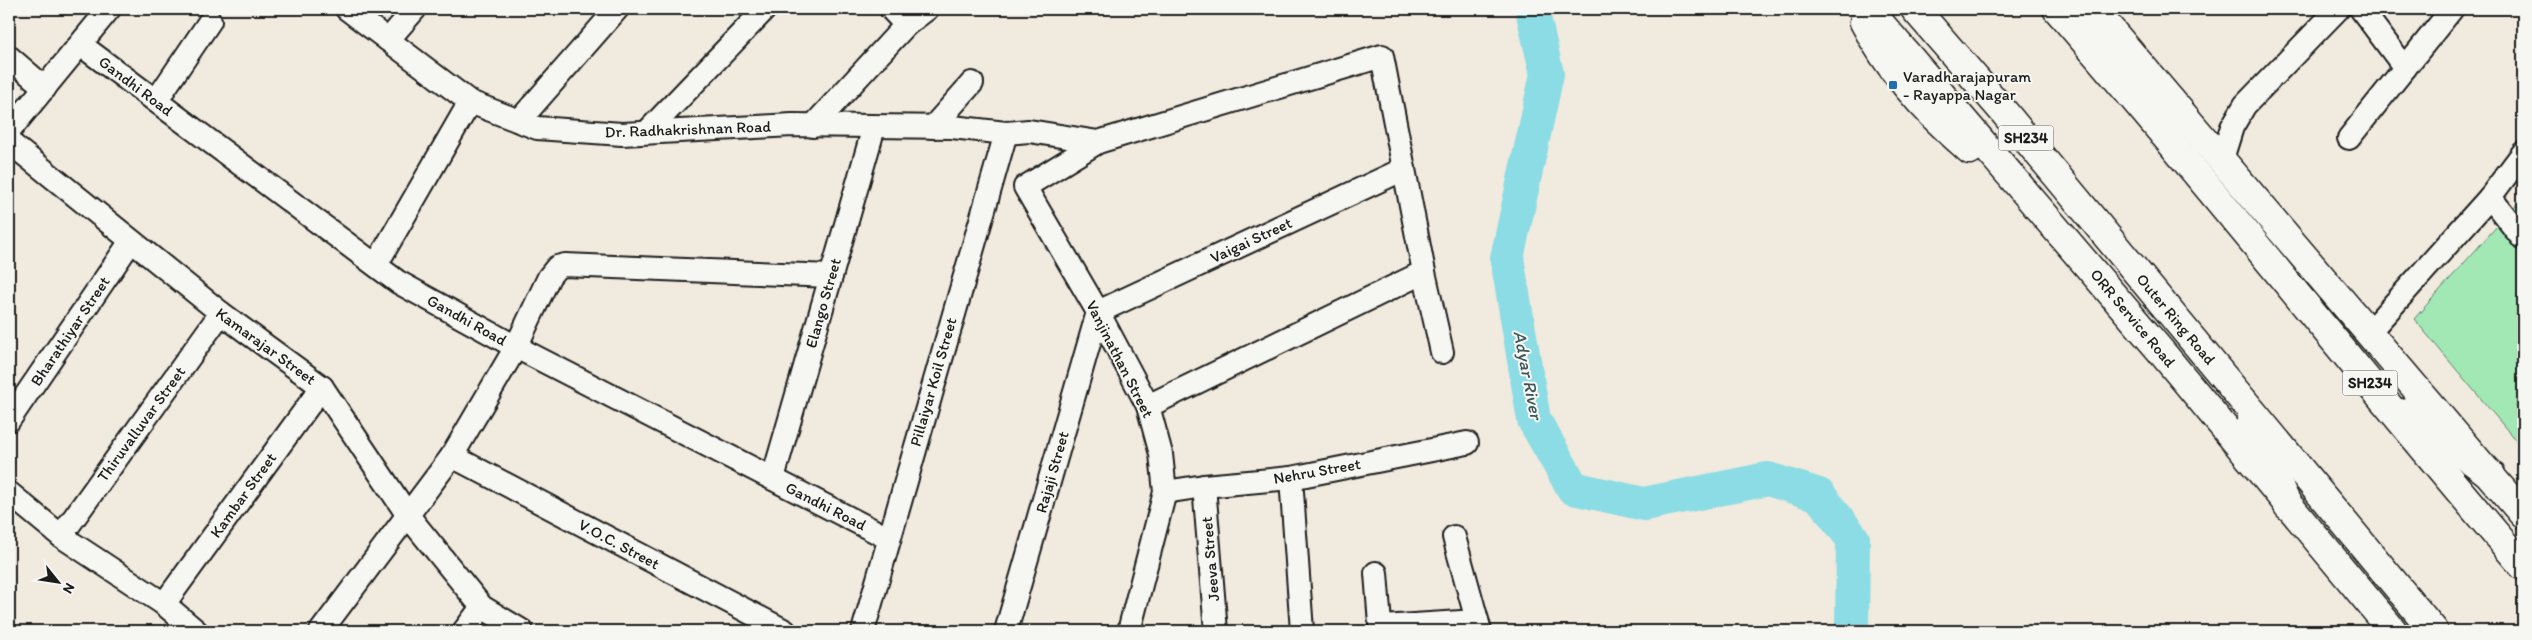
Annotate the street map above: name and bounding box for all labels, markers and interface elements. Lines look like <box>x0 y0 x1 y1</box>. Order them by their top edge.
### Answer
street label: Gandhi Road <box>95 52 177 120</box>
place label: Varadharajapuram - Rayappa Nagar <box>1903 67 2031 104</box>
marker: Varadharajapuram - Rayappa Nagar <box>1887 79 1899 91</box>
street label: Dr. Radhakrishnan Road <box>605 117 772 141</box>
road number: SH234 <box>1998 126 2054 150</box>
street label: Vaigai Street <box>1207 213 1295 267</box>
street label: Elango Street <box>801 256 845 350</box>
street label: ORR Service Road <box>2086 265 2180 371</box>
street label: Outer Ring Road <box>2132 270 2220 369</box>
street label: Bharathiyar Street <box>26 273 114 389</box>
street label: Gandhi Road <box>424 290 510 350</box>
street label: Vanjinathan Street <box>1082 297 1158 421</box>
street label: Kamarajar Street <box>212 303 320 389</box>
street label: Pillaiyar Koil Street <box>906 315 960 449</box>
water label: Adyar River <box>1509 329 1548 423</box>
street label: Thiruvalluvar Street <box>93 363 189 485</box>
road number: SH234 <box>2342 370 2398 396</box>
street label: Rajaji Street <box>1031 429 1073 515</box>
street label: Kambar Street <box>206 449 280 541</box>
street label: Nehru Street <box>1272 454 1362 488</box>
street label: Gandhi Road <box>782 478 870 535</box>
street label: V.O.C. Street <box>575 515 663 573</box>
street label: Jeeva Street <box>1197 516 1223 602</box>
north arrow <box>32 558 82 608</box>
text: N <box>59 580 79 597</box>

